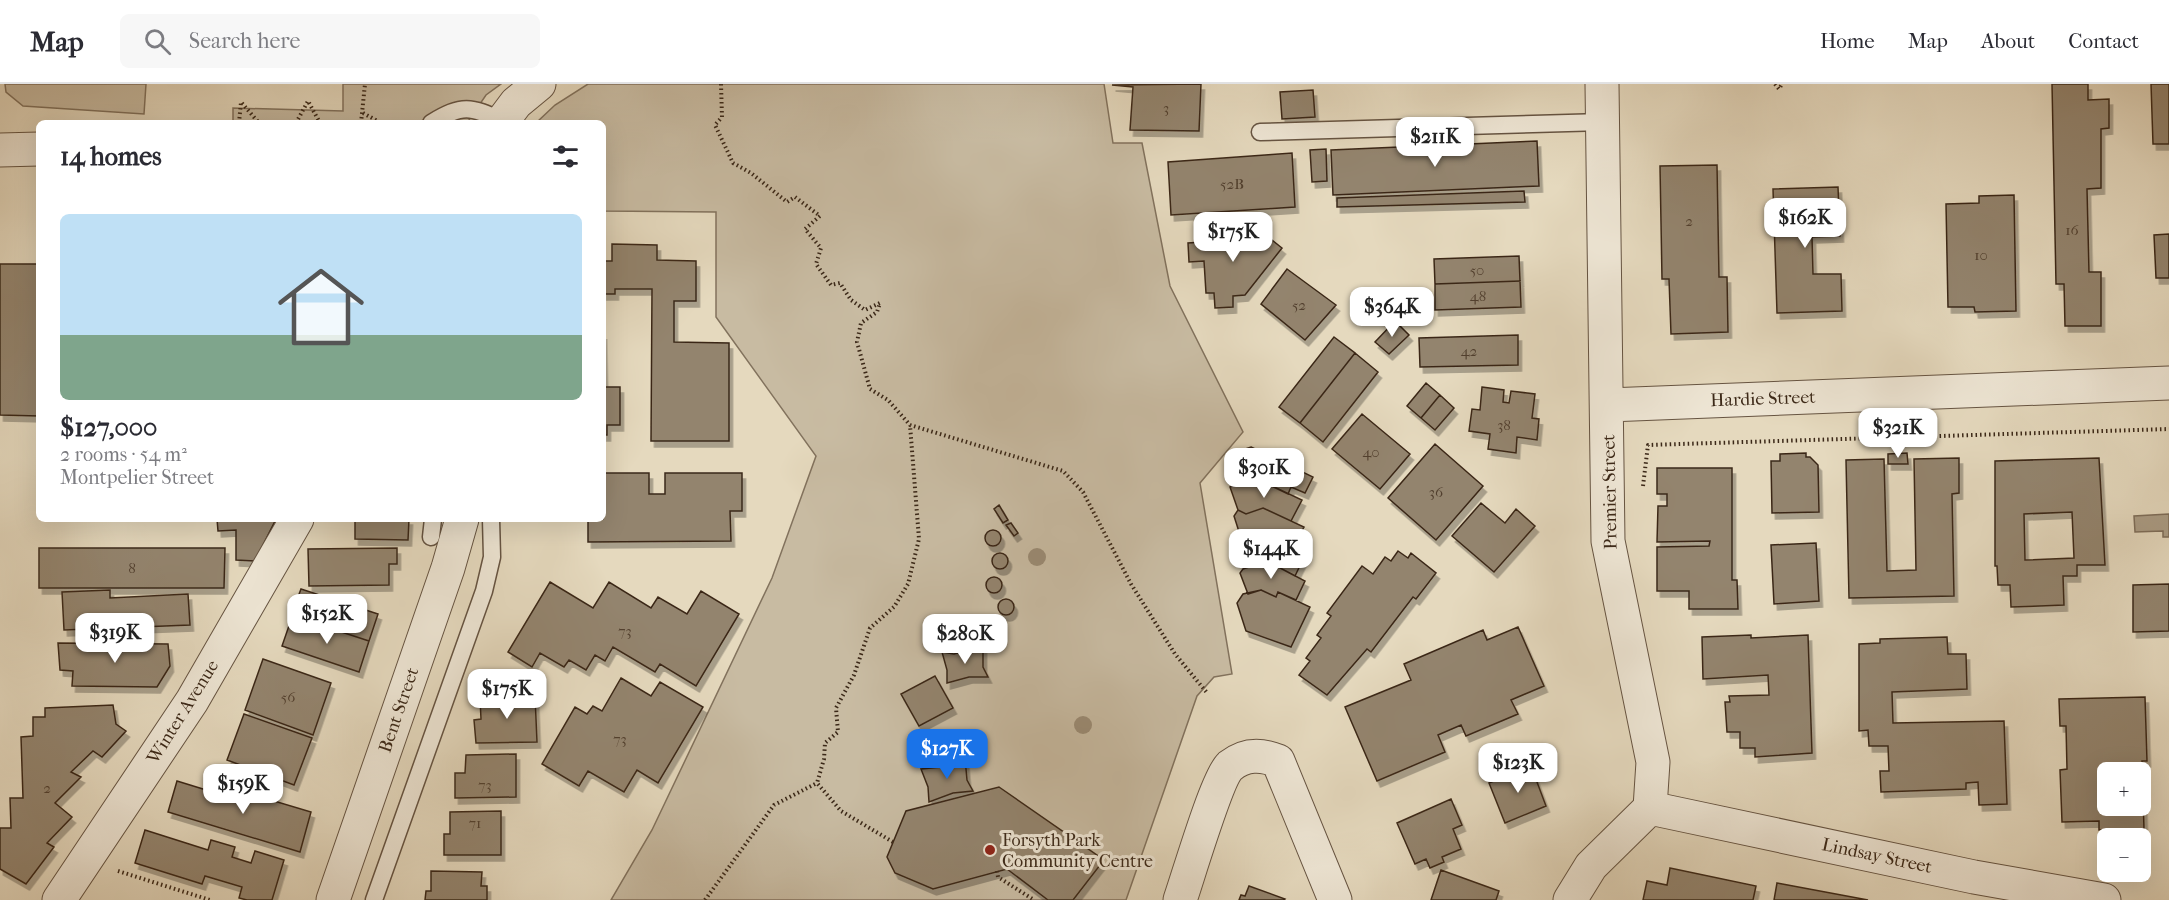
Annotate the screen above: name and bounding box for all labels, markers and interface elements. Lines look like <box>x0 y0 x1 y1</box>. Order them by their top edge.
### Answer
search box <box>120 14 540 68</box>
text: Map <box>30 25 84 58</box>
icon: search <box>141 25 174 58</box>
text: Search here <box>189 28 300 54</box>
text: Home <box>1820 29 1875 53</box>
text: Map <box>1908 29 1948 53</box>
text: About <box>1981 29 2035 53</box>
text: Contact <box>2068 29 2139 53</box>
house number: 3 <box>1163 99 1169 117</box>
pin: $211K <box>1393 117 1477 168</box>
text: $211K <box>1410 125 1460 148</box>
icon: filters <box>549 140 582 173</box>
text: 14 homes <box>60 141 162 172</box>
house number: 52B <box>1220 175 1244 193</box>
pin: $162K <box>1763 198 1847 249</box>
text: $162K <box>1778 206 1832 229</box>
pin: $175K <box>1191 212 1275 263</box>
house number: 2 <box>1685 212 1693 230</box>
text: $175K <box>1208 220 1258 243</box>
house number: 16 <box>2065 221 2080 239</box>
house number: 10 <box>1974 246 1988 264</box>
icon: home <box>267 253 375 361</box>
house number: 50 <box>1470 261 1484 279</box>
pin: $364K <box>1350 287 1434 338</box>
house number: 48 <box>1470 287 1486 305</box>
text: $364K <box>1364 295 1420 318</box>
house number: 52 <box>1292 296 1306 314</box>
house number: 42 <box>1461 342 1478 360</box>
street label: Hardie Street <box>1710 387 1817 411</box>
pin: $321K <box>1856 408 1940 459</box>
text: $127,000 <box>60 412 157 443</box>
house number: 38 <box>1497 416 1511 434</box>
text: $321K <box>1872 416 1924 439</box>
street label: Premier Street <box>1598 434 1622 550</box>
text: 2 rooms · 54 m² <box>60 443 187 466</box>
house number: 40 <box>1362 443 1380 461</box>
pin: $301K <box>1222 448 1306 499</box>
text: $301K <box>1238 456 1290 479</box>
text: Montpelier Street <box>60 466 214 489</box>
house number: 36 <box>1429 483 1444 501</box>
pin: $144K <box>1229 529 1313 580</box>
text: $144K <box>1243 537 1299 560</box>
house number: 8 <box>128 559 136 577</box>
pin: $152K <box>285 594 369 645</box>
text: $152K <box>301 602 353 625</box>
pin: $319K <box>73 613 157 664</box>
pin: $280K <box>923 614 1007 665</box>
text: $319K <box>89 621 141 644</box>
house number: 73 <box>618 622 632 640</box>
text: $280K <box>937 622 993 645</box>
street label: Winter Avenue <box>142 656 223 769</box>
street label: Bent Street <box>375 664 424 755</box>
pin: $175K <box>465 669 549 720</box>
text: $175K <box>482 677 532 700</box>
house number: 56 <box>281 688 296 706</box>
pin: $127K <box>905 729 989 780</box>
house number: 73 <box>613 730 627 748</box>
text: $127K <box>921 737 973 760</box>
pin: $123K <box>1476 743 1560 794</box>
text: $123K <box>1492 751 1544 774</box>
map controls <box>2097 762 2151 882</box>
button: + <box>2097 762 2151 816</box>
pin: $159K <box>201 764 285 815</box>
text: $159K <box>217 772 269 795</box>
house number: 73 <box>478 776 492 794</box>
house number: 2 <box>43 779 51 797</box>
house number: 71 <box>469 814 481 832</box>
button: − <box>2097 828 2151 882</box>
place label: Forsyth Park Community Centre <box>1002 830 1153 872</box>
street label: Lindsay Street <box>1820 834 1934 878</box>
marker: Forsyth Park Community Centre <box>983 843 997 857</box>

